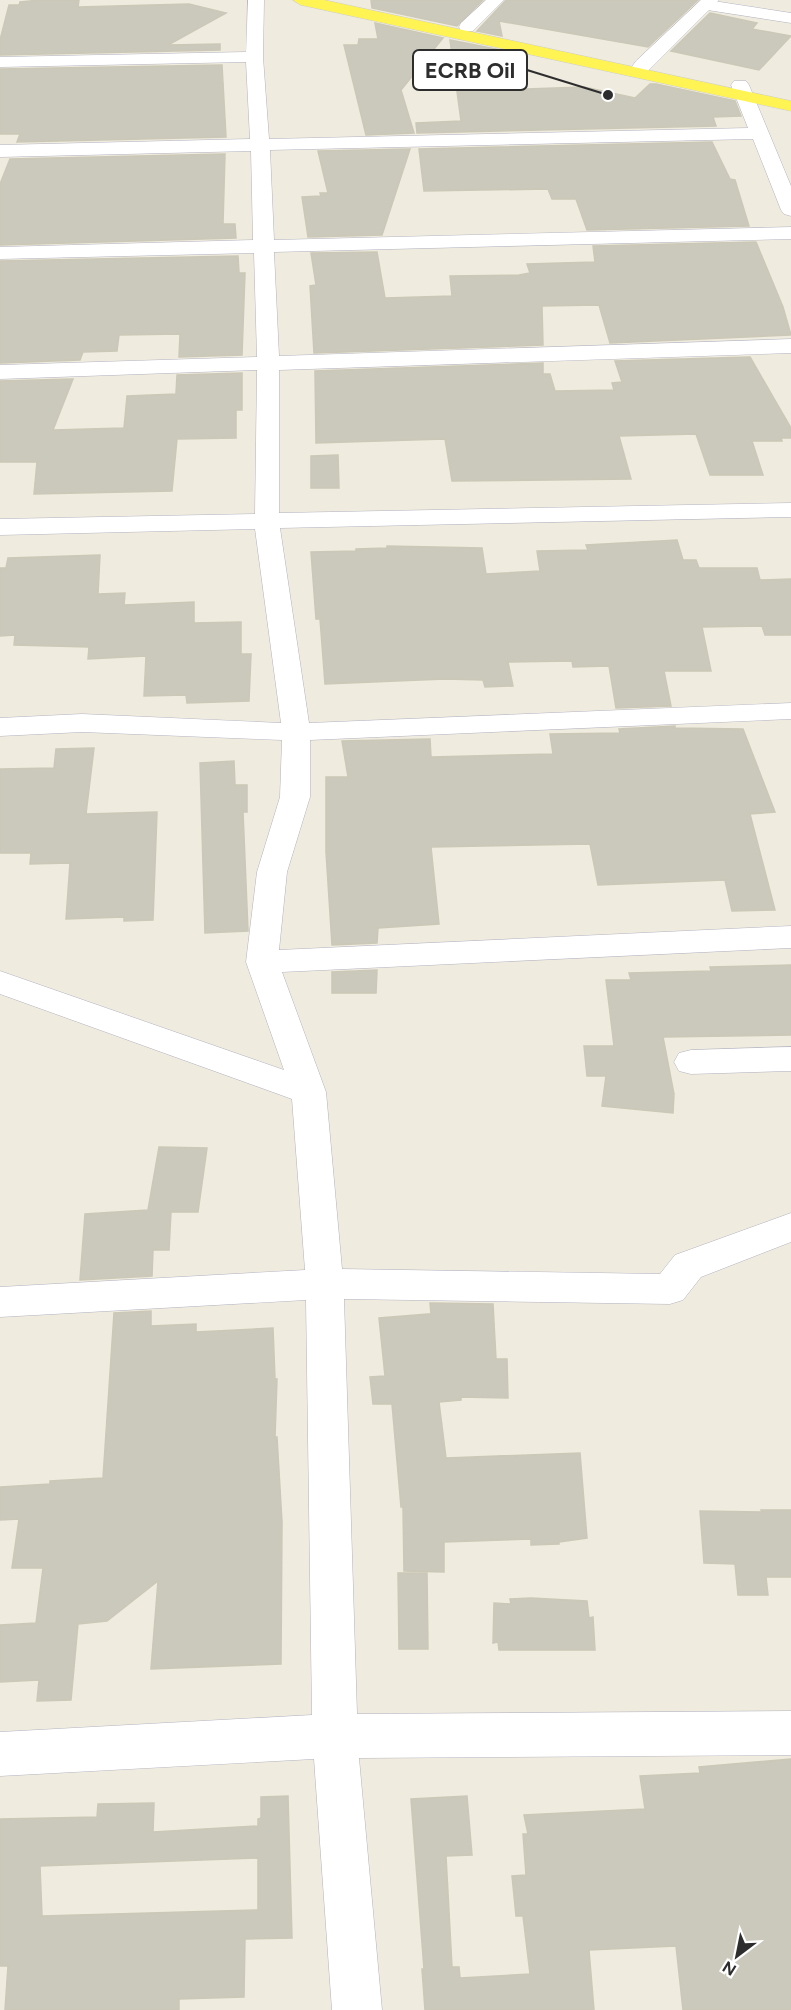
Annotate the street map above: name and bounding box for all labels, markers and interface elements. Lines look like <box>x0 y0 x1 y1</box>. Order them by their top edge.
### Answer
callout: ECRB Oil <box>413 50 527 90</box>
text: ECRB Oil <box>425 57 515 84</box>
north arrow <box>707 1926 767 1986</box>
text: N <box>719 1957 740 1980</box>

